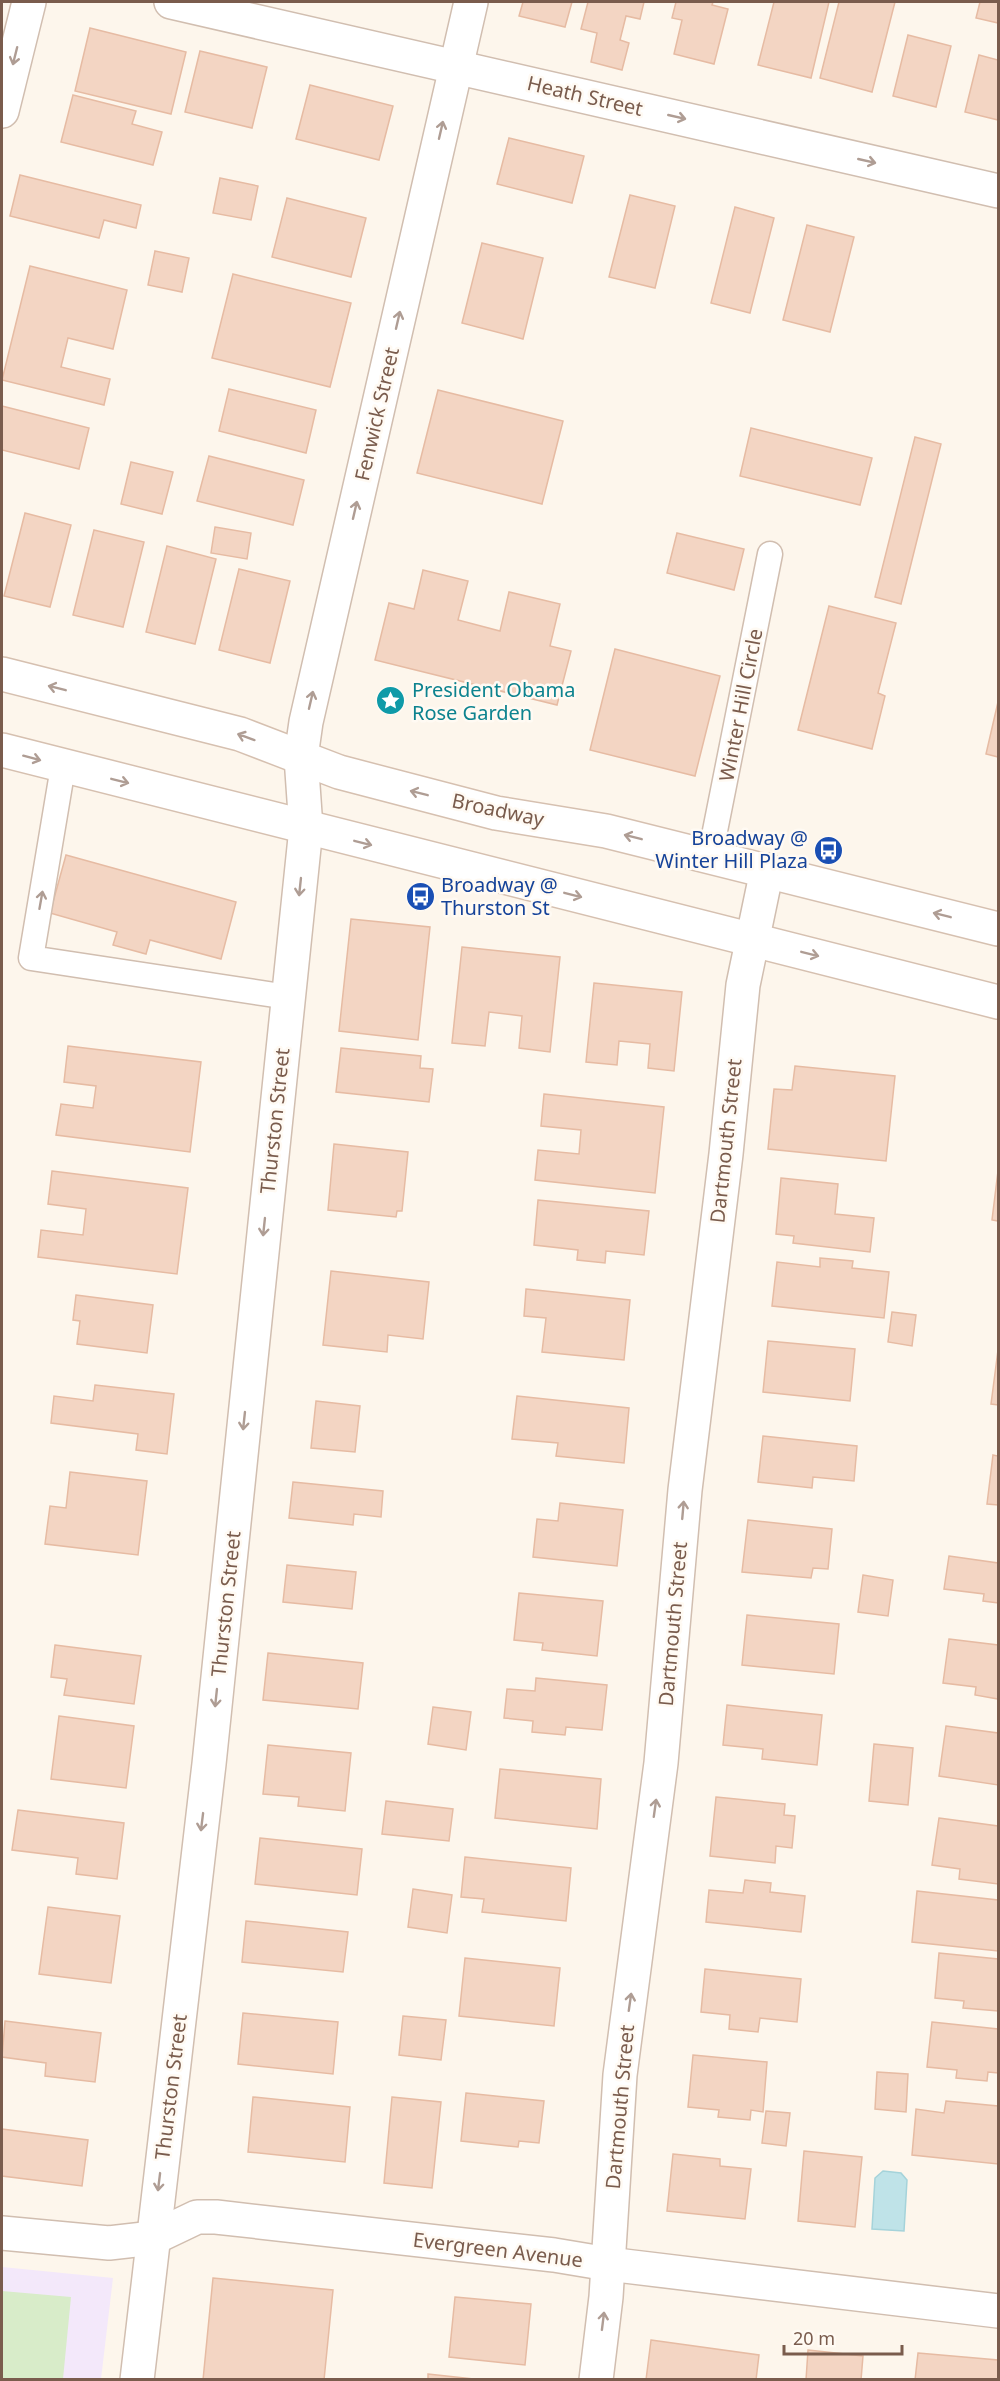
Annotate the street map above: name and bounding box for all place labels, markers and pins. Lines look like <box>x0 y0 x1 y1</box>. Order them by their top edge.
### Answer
place label: President Obama Rose Garden <box>412 676 575 726</box>
place icon: President Obama Rose Garden <box>375 685 407 717</box>
place label: Broadway @ Winter Hill Plaza <box>655 824 808 874</box>
bus stop icon: Broadway @ Winter Hill Plaza <box>813 834 845 866</box>
place label: Broadway @ Thurston St <box>441 871 558 921</box>
bus stop icon: Broadway @ Thurston St <box>404 880 436 912</box>

